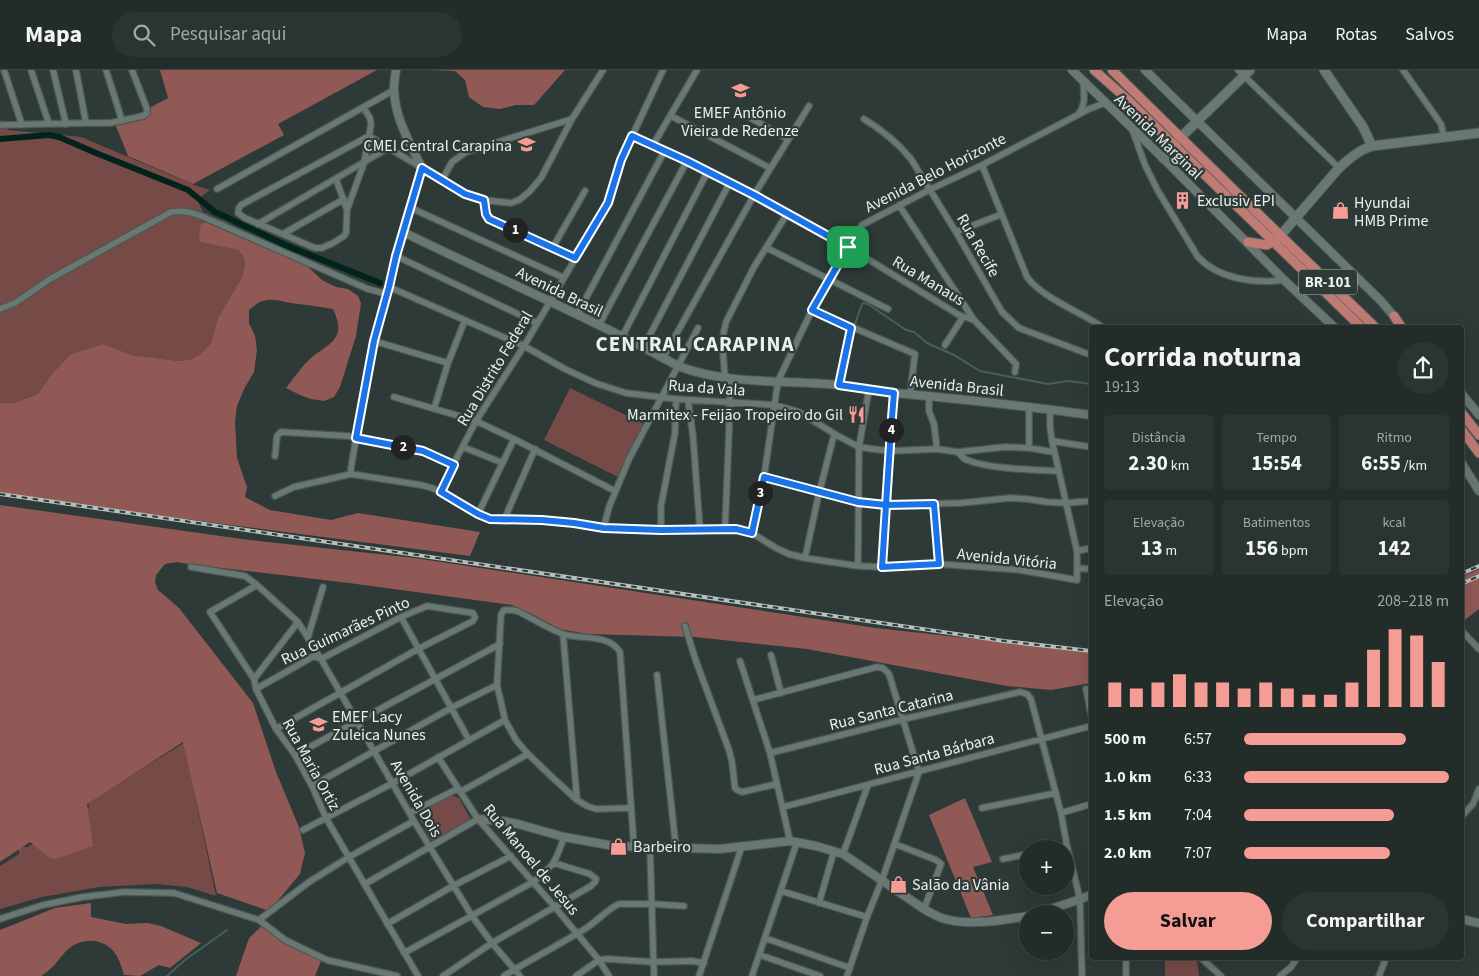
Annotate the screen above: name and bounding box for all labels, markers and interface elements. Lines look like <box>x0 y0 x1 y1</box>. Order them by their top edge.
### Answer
search box <box>112 12 462 57</box>
text: Mapa <box>25 17 82 52</box>
icon: search <box>130 21 158 49</box>
text: Pesquisar aqui <box>170 21 286 48</box>
text: Mapa <box>1266 22 1307 47</box>
text: Rotas <box>1335 22 1377 47</box>
text: Salvos <box>1405 22 1454 47</box>
school or university icon: EMEF Antônio Vieira de Redenze <box>730 80 750 100</box>
street label: Avenida Marginal <box>1109 89 1207 184</box>
place label: EMEF Antônio Vieira de Redenze <box>681 102 799 142</box>
street label: Avenida Belo Horizonte <box>861 128 1010 218</box>
place label: CMEI Central Carapina <box>364 135 512 157</box>
school or university icon: CMEI Central Carapina <box>516 135 536 155</box>
building icon: Exclusiv EPI <box>1173 190 1193 210</box>
place label: Exclusiv EPI <box>1197 190 1275 212</box>
place label: Hyundai HMB Prime <box>1354 192 1428 232</box>
shop icon: Hyundai HMB Prime <box>1330 201 1350 221</box>
street label: Rua Recife <box>951 210 1005 281</box>
pin: 1 <box>502 218 528 242</box>
text: 1 <box>512 220 519 240</box>
pin <box>827 226 869 268</box>
icon: arrive <box>834 233 862 261</box>
street label: Rua Manaus <box>888 251 969 311</box>
street label: Avenida Brasil <box>512 261 607 322</box>
road number: BR-101 <box>1299 270 1357 294</box>
street label: Rua Distrito Federal <box>452 307 538 430</box>
district label: CENTRAL CARAPINA <box>595 329 795 359</box>
text: Corrida noturna <box>1104 337 1302 377</box>
button: share <box>1397 342 1449 394</box>
street label: Avenida Brasil <box>909 370 1005 402</box>
street label: Rua da Vala <box>668 374 746 402</box>
text: 19:13 <box>1104 376 1140 398</box>
place label: Marmitex - Feijão Tropeiro do Gil <box>627 404 843 426</box>
restaurant icon: Marmitex - Feijão Tropeiro do Gil <box>847 404 867 424</box>
pin: 4 <box>878 418 904 442</box>
text: 4 <box>888 420 895 440</box>
text: Distância <box>1132 428 1186 448</box>
text: Tempo <box>1256 428 1297 448</box>
text: Ritmo <box>1376 428 1412 448</box>
pin: 2 <box>390 434 416 460</box>
text: 2 <box>400 437 407 457</box>
text: 2.30 <box>1128 448 1168 478</box>
text: 15:54 <box>1251 448 1302 478</box>
text: 6:55 <box>1361 448 1401 478</box>
text: km <box>1168 456 1189 476</box>
text: /km <box>1401 456 1427 476</box>
pin: 3 <box>748 480 772 506</box>
text: 3 <box>757 483 764 503</box>
text: Elevação <box>1133 513 1185 533</box>
text: Batimentos <box>1243 513 1310 533</box>
text: kcal <box>1382 513 1406 533</box>
text: 13 <box>1141 533 1163 563</box>
text: 156 <box>1245 533 1278 563</box>
text: 142 <box>1378 533 1411 563</box>
text: m <box>1163 541 1177 561</box>
text: bpm <box>1278 541 1308 561</box>
street label: Avenida Vitória <box>956 543 1058 575</box>
text: Elevação <box>1104 590 1164 612</box>
text: 208–218 m <box>1377 590 1449 612</box>
street label: Rua Guimarães Pinto <box>278 591 413 670</box>
street label: Rua Santa Catarina <box>827 684 956 736</box>
place label: EMEF Lacy Zuleica Nunes <box>332 706 426 746</box>
street label: Rua Maria Ortiz <box>277 715 346 815</box>
school or university icon: EMEF Lacy Zuleica Nunes <box>308 715 328 735</box>
street label: Rua Santa Bárbara <box>872 727 997 781</box>
text: 500 m <box>1104 728 1146 750</box>
text: 6:57 <box>1184 728 1212 750</box>
street label: Avenida Dois <box>385 756 447 841</box>
text: 1.0 km <box>1104 766 1151 788</box>
text: 6:33 <box>1184 766 1212 788</box>
street label: Rua Manoel de Jesus <box>478 799 585 920</box>
text: 1.5 km <box>1104 804 1151 826</box>
text: 7:04 <box>1184 804 1212 826</box>
shop icon: Barbeiro <box>609 836 629 856</box>
place label: Barbeiro <box>633 836 691 858</box>
map controls <box>1019 840 1074 960</box>
button: + <box>1019 840 1074 895</box>
text: 2.0 km <box>1104 842 1151 864</box>
text: 7:07 <box>1184 842 1212 864</box>
shop icon: Salão da Vânia <box>888 874 908 894</box>
place label: Salão da Vânia <box>912 874 1009 896</box>
button: Salvar <box>1104 892 1272 950</box>
button: Compartilhar <box>1282 892 1449 950</box>
button: − <box>1019 905 1074 960</box>

